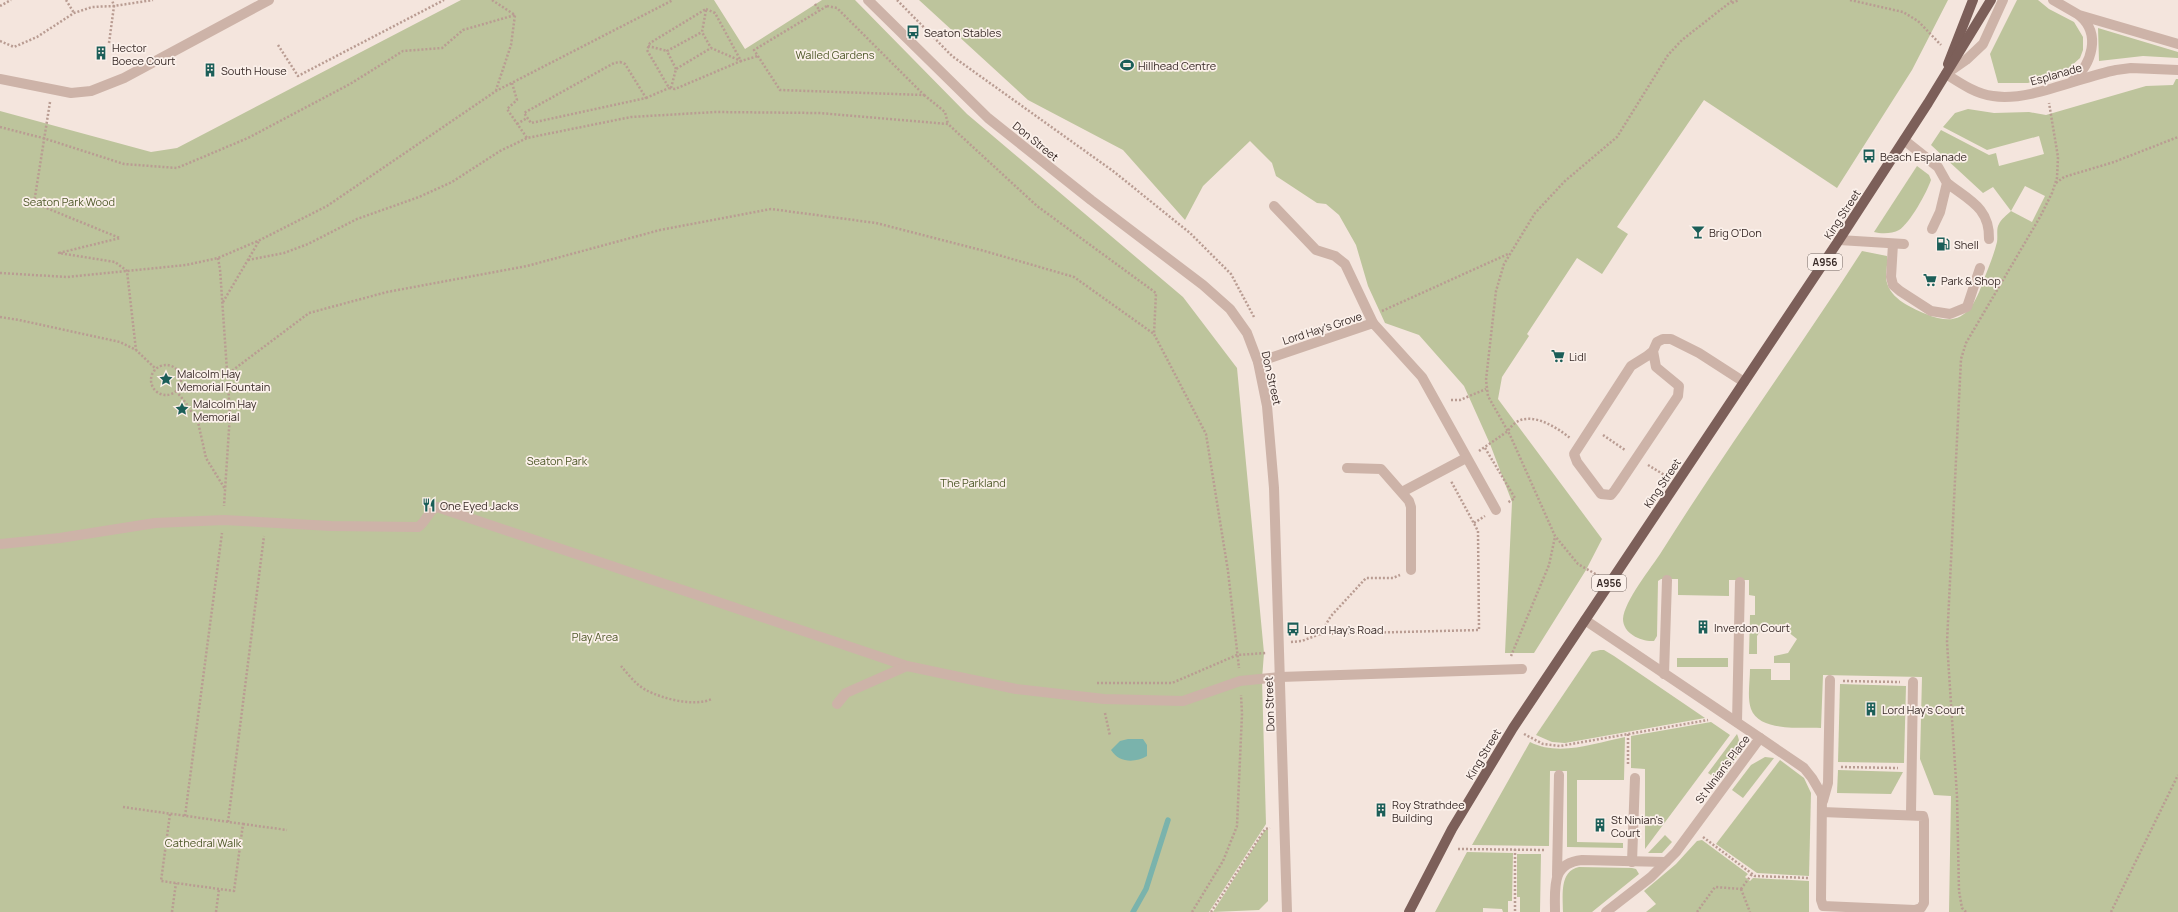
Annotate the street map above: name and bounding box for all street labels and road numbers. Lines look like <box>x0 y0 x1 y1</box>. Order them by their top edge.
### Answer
street label: Esplanade <box>2029 59 2084 88</box>
street label: Don Street <box>1010 118 1062 164</box>
street label: King Street <box>1820 186 1864 242</box>
road number: A956 <box>1808 254 1842 270</box>
street label: Lord Hay's Grove <box>1280 308 1364 348</box>
street label: Don Street <box>1259 350 1285 406</box>
street label: King Street <box>1640 455 1684 511</box>
road number: A956 <box>1592 575 1626 591</box>
street label: Don Street <box>1261 676 1277 732</box>
street label: King Street <box>1462 726 1504 782</box>
street label: St Ninian's Place <box>1691 731 1753 806</box>

